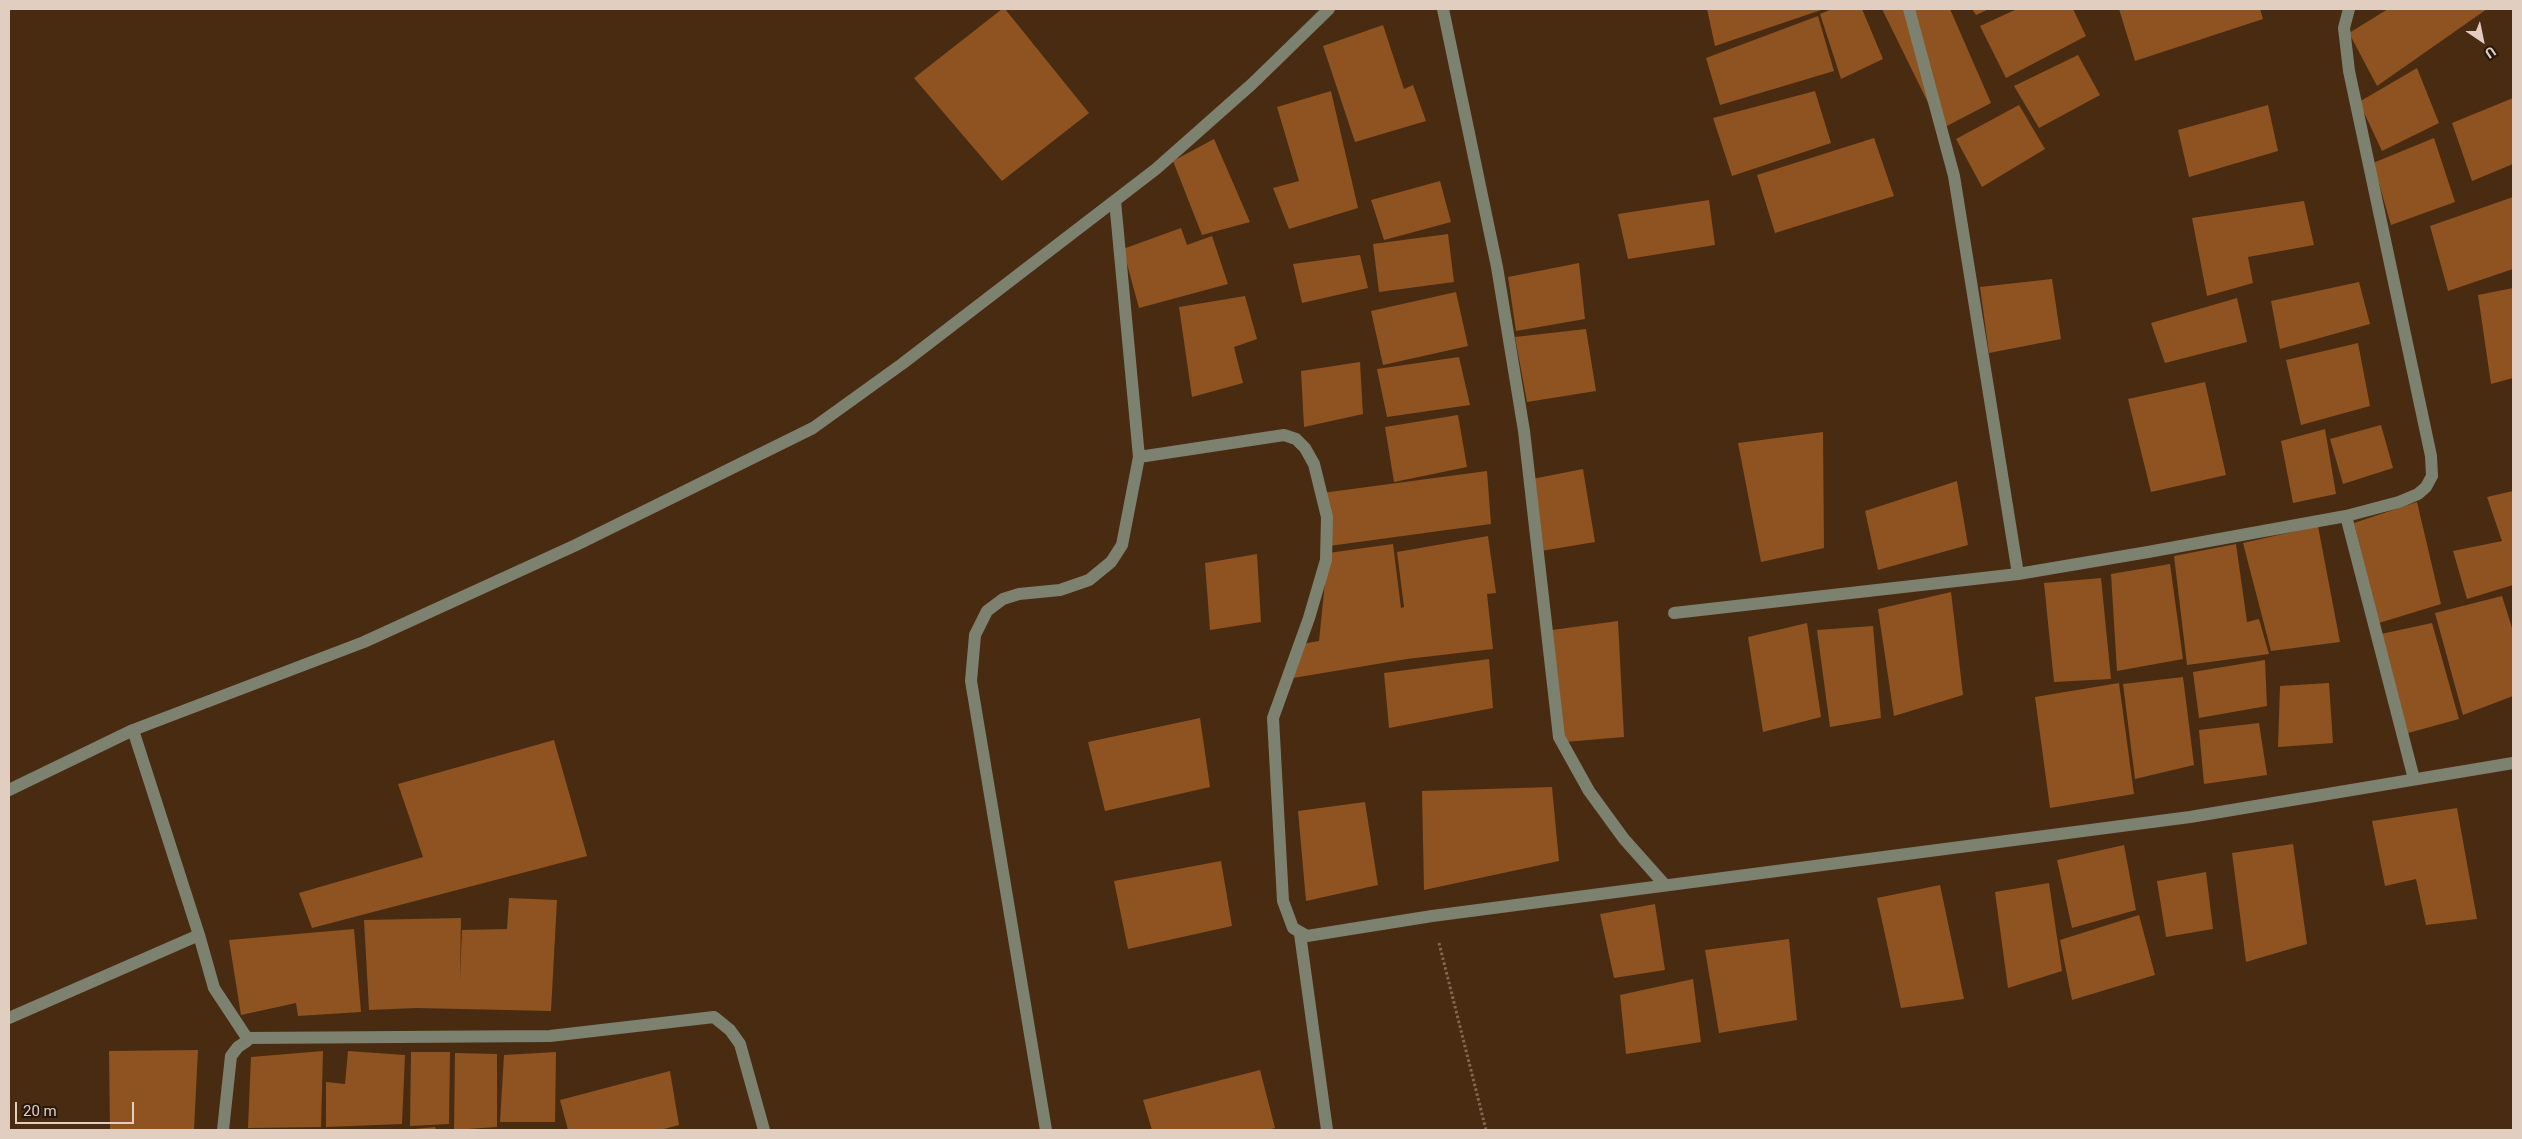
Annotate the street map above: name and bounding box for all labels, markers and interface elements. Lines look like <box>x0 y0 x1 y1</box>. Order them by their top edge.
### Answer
north arrow <box>2457 15 2507 65</box>
text: U <box>2482 43 2499 62</box>
scale bar <box>18 1092 136 1124</box>
text: 20 m <box>23 1102 57 1120</box>

